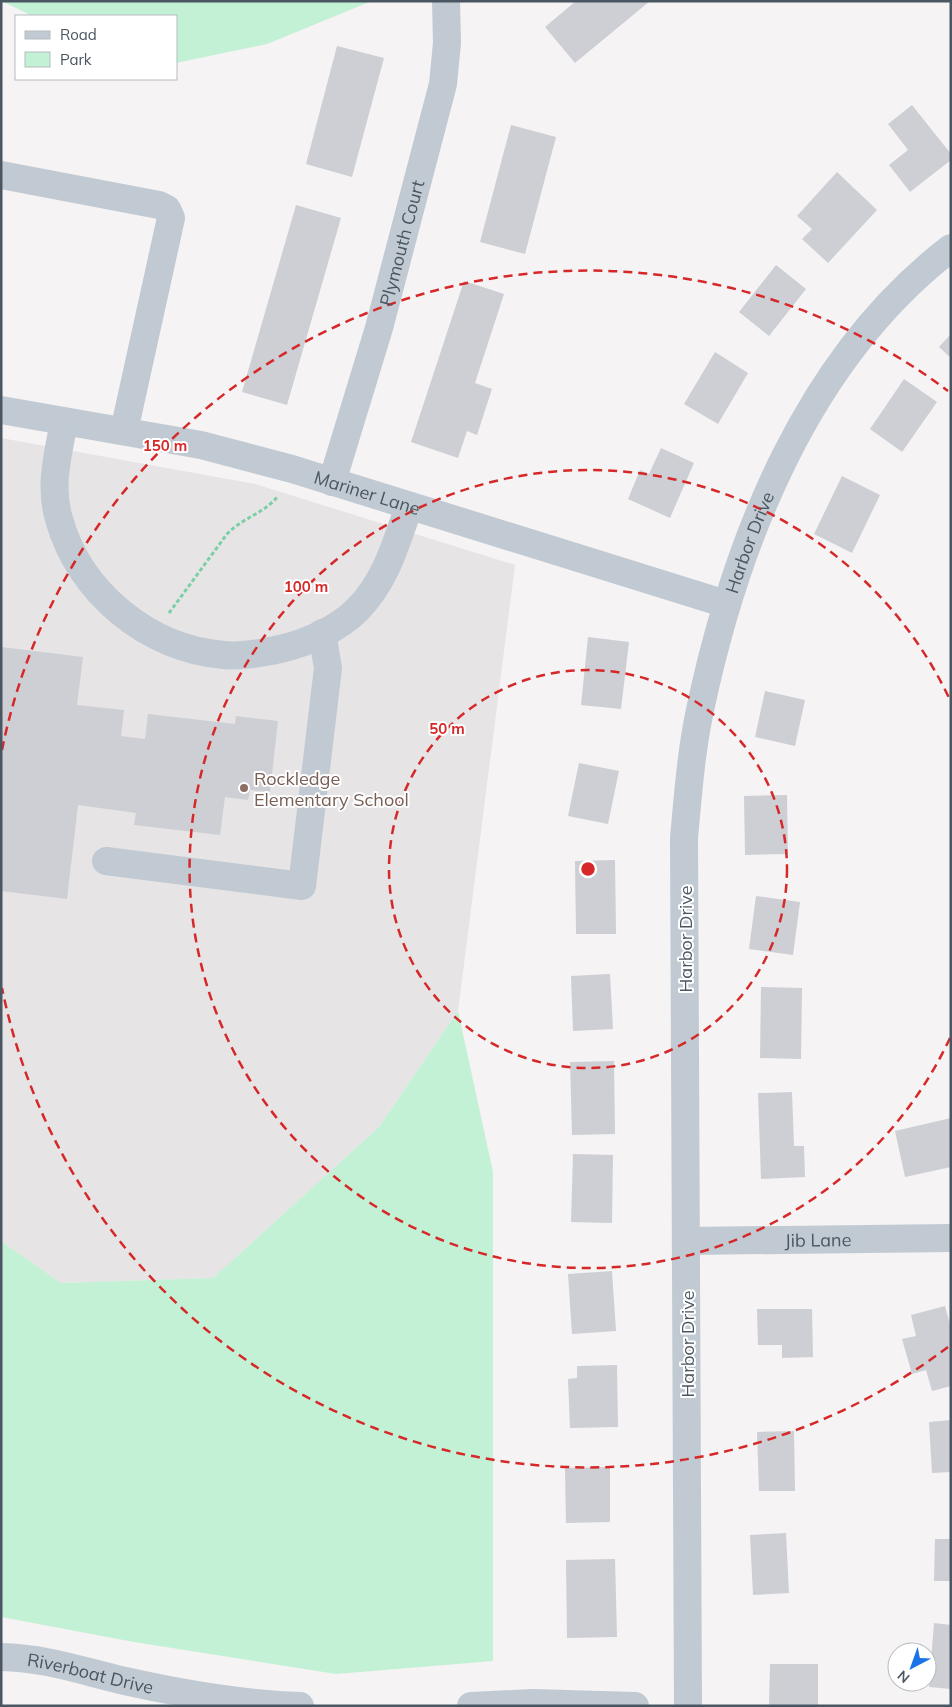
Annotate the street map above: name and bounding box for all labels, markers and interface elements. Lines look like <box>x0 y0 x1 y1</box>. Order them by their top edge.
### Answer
legend <box>15 15 178 80</box>
text: Road <box>60 25 97 44</box>
text: Park <box>60 50 92 69</box>
street label: Plymouth Court <box>374 177 429 308</box>
text: 150 m <box>143 436 187 455</box>
street label: Mariner Lane <box>311 465 423 520</box>
street label: Harbor Drive <box>720 488 779 596</box>
text: 100 m <box>284 577 328 596</box>
text: 50 m <box>429 719 465 738</box>
place label: Rockledge Elementary School <box>254 767 409 811</box>
marker: Rockledge Elementary School <box>238 782 250 794</box>
centre of rings <box>579 860 597 878</box>
street label: Harbor Drive <box>674 886 697 992</box>
street label: Jib Lane <box>784 1228 851 1251</box>
street label: Harbor Drive <box>676 1291 699 1397</box>
north arrow <box>887 1642 937 1692</box>
street label: Riverboat Drive <box>26 1648 156 1698</box>
text: N <box>894 1667 913 1687</box>

